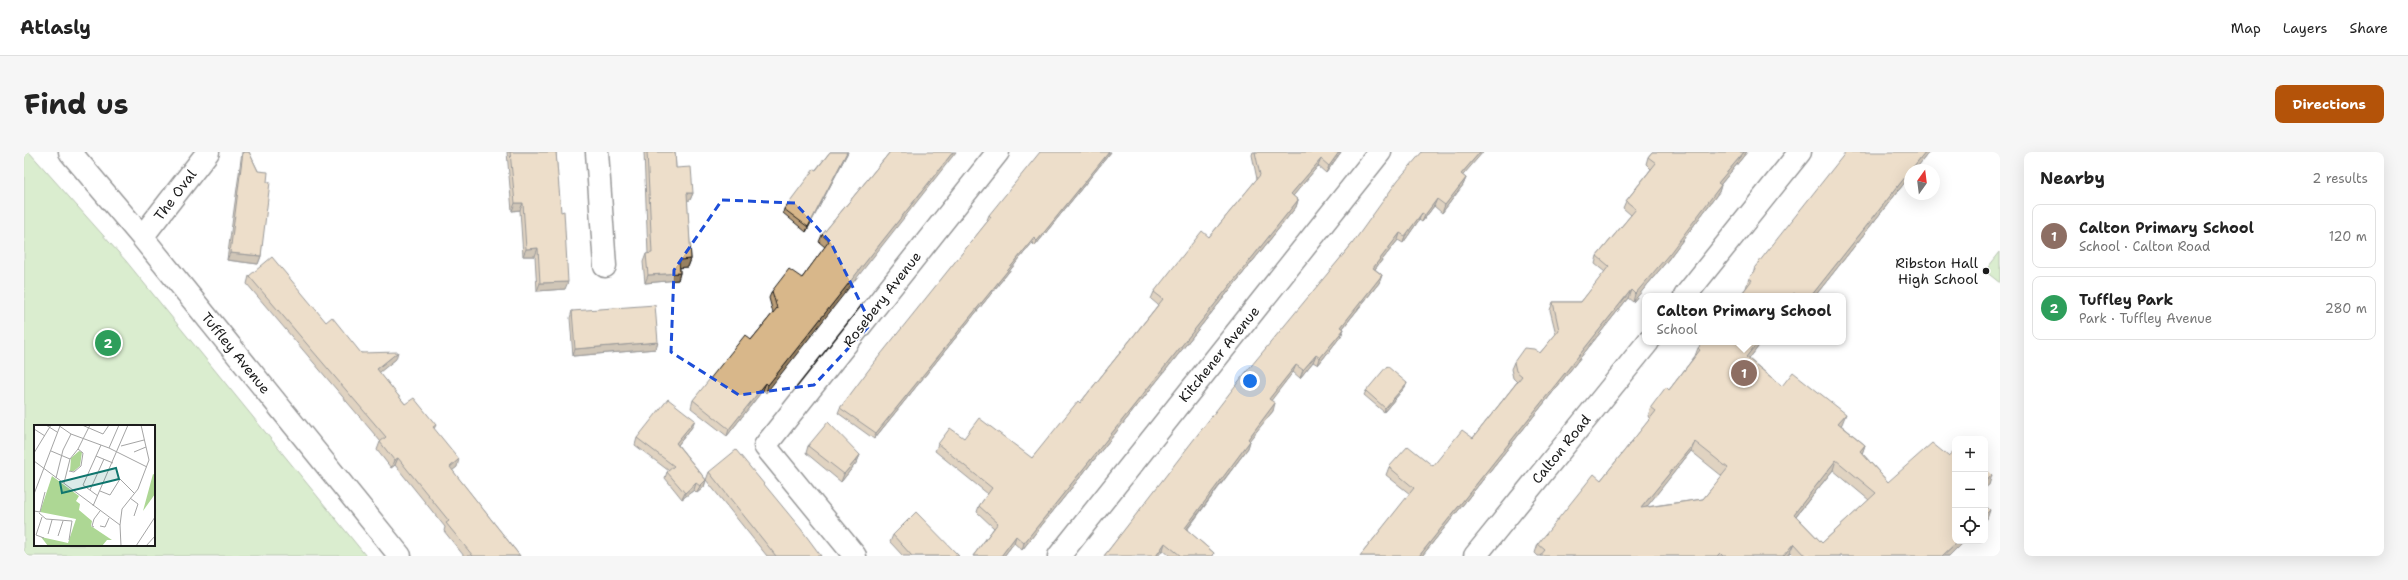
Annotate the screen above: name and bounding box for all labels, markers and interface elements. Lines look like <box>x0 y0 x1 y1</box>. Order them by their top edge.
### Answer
text: Atlasly <box>20 15 91 40</box>
text: Map <box>2231 19 2261 37</box>
text: Layers <box>2283 19 2327 37</box>
text: Share <box>2349 19 2388 37</box>
text: Find us <box>24 85 129 123</box>
button: Directions <box>2275 85 2384 123</box>
north arrow <box>1904 164 1940 200</box>
street label: The Oval <box>150 165 201 224</box>
text: Nearby <box>2040 167 2105 189</box>
text: 2 results <box>2312 170 2368 187</box>
text: Calton Primary School <box>2079 218 2254 238</box>
text: 1 <box>2051 228 2057 245</box>
text: 120 m <box>2329 228 2367 245</box>
text: School · Calton Road <box>2079 238 2210 255</box>
street label: Rosebery Avenue <box>839 248 925 350</box>
place label: Ribston Hall High School <box>1895 254 1979 288</box>
marker: Ribston Hall High School <box>1981 266 1991 276</box>
text: Tuffley Park <box>2079 290 2173 310</box>
popup <box>1642 293 1846 345</box>
text: 2 <box>2049 300 2059 317</box>
text: 280 m <box>2325 300 2367 317</box>
text: Calton Primary School <box>1657 301 1831 321</box>
street label: Kitchener Avenue <box>1175 302 1263 406</box>
street label: Tuffley Avenue <box>198 309 274 397</box>
text: Park · Tuffley Avenue <box>2079 310 2212 327</box>
text: School <box>1657 321 1697 338</box>
pin: 2 <box>95 328 121 358</box>
pin: 1 <box>1731 358 1757 388</box>
your location <box>1240 371 1260 391</box>
street label: Calton Road <box>1528 411 1594 487</box>
inset map <box>34 425 155 546</box>
map controls <box>1952 436 1988 544</box>
button: + <box>1952 436 1988 472</box>
button: − <box>1952 472 1988 508</box>
button: locate <box>1952 508 1988 544</box>

